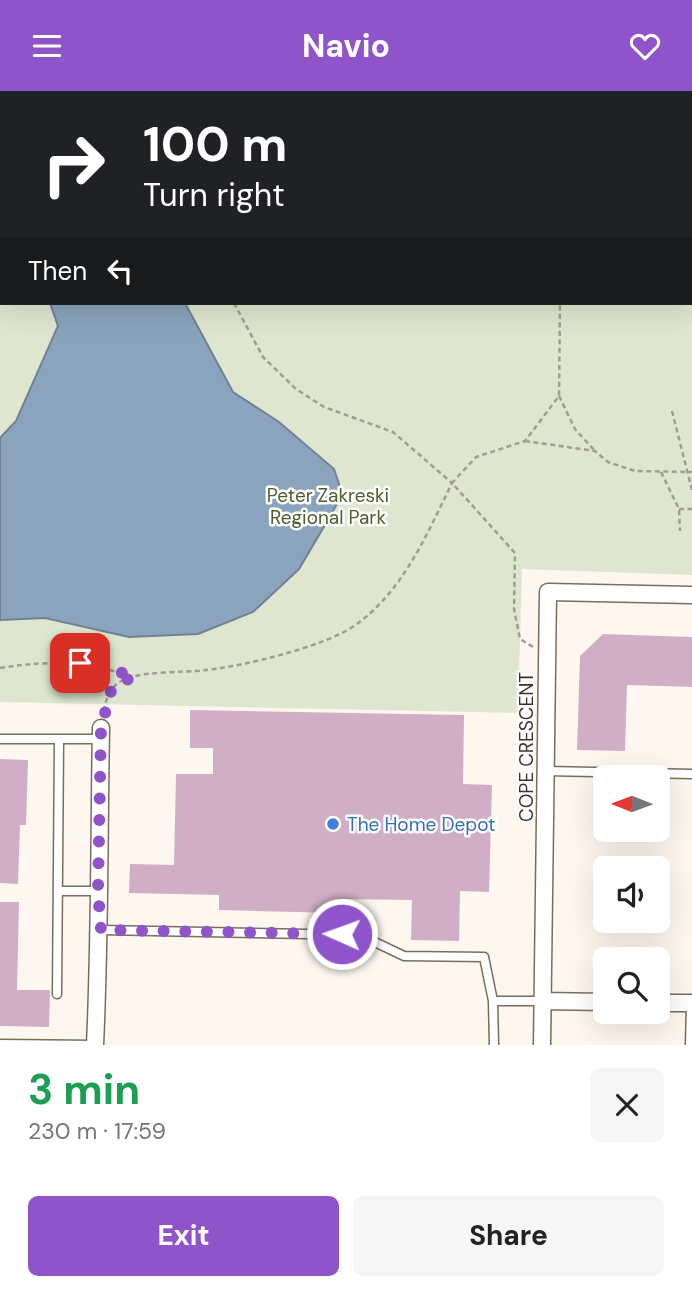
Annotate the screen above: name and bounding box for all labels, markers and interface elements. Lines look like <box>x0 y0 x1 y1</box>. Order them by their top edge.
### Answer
text: Navio <box>302 25 390 67</box>
icon: menu <box>28 27 66 65</box>
icon: heart <box>626 27 664 65</box>
text: 100 m <box>143 112 287 176</box>
icon: right <box>28 119 119 210</box>
text: Turn right <box>143 174 285 216</box>
icon: left <box>101 252 139 290</box>
text: Then <box>28 254 87 288</box>
park label: Peter Zakreski Regional Park <box>267 483 389 530</box>
pin <box>50 633 110 693</box>
icon: arrive <box>61 644 99 682</box>
street label: COPE CRESCENT <box>514 672 539 822</box>
north arrow <box>593 765 670 842</box>
map controls <box>593 765 670 1024</box>
place label: The Home Depot <box>347 812 496 837</box>
marker: The Home Depot <box>325 816 341 832</box>
button: sound <box>593 856 670 933</box>
position arrow <box>305 897 379 971</box>
button: search <box>593 947 670 1024</box>
text: 3 min <box>28 1062 140 1117</box>
button: close <box>590 1068 664 1142</box>
text: 230 m · 17:59 <box>28 1116 166 1146</box>
button: Exit <box>28 1196 339 1276</box>
button: Share <box>353 1196 664 1276</box>

